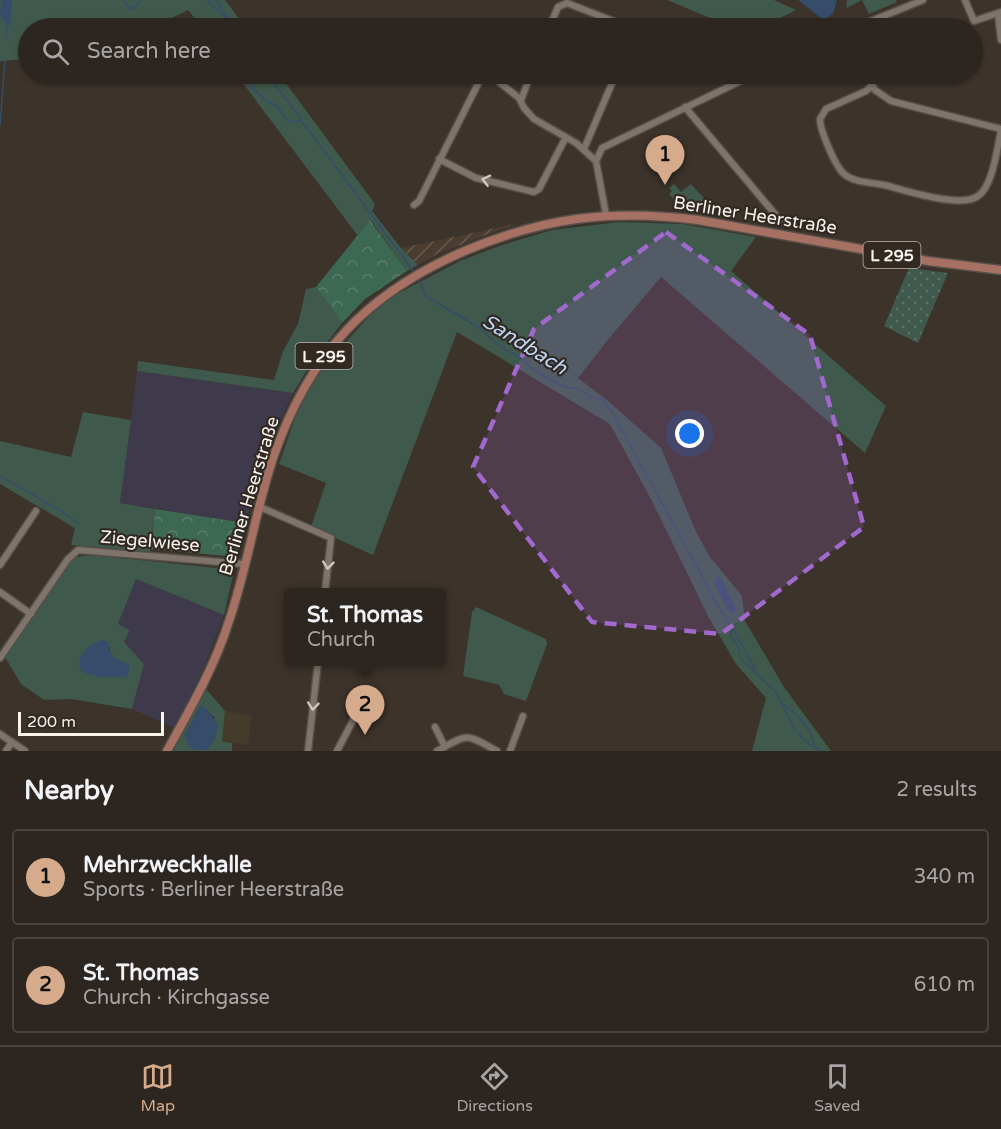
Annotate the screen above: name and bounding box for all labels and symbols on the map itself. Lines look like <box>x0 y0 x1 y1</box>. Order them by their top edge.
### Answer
pin: 1 <box>646 136 684 185</box>
one-way arrow <box>481 175 491 188</box>
street label: Berliner Heerstraße <box>672 191 838 239</box>
road number: L 295 <box>864 242 920 268</box>
water label: Sandbach <box>478 309 572 381</box>
road number: L 295 <box>296 343 352 369</box>
street label: Berliner Heerstraße <box>214 414 284 578</box>
your location <box>675 419 704 448</box>
street label: Ziegelwiese <box>99 526 201 556</box>
one-way arrow <box>322 561 335 570</box>
pin: 2 <box>346 686 385 735</box>
one-way arrow <box>307 702 320 711</box>
scale bar <box>18 709 164 736</box>

